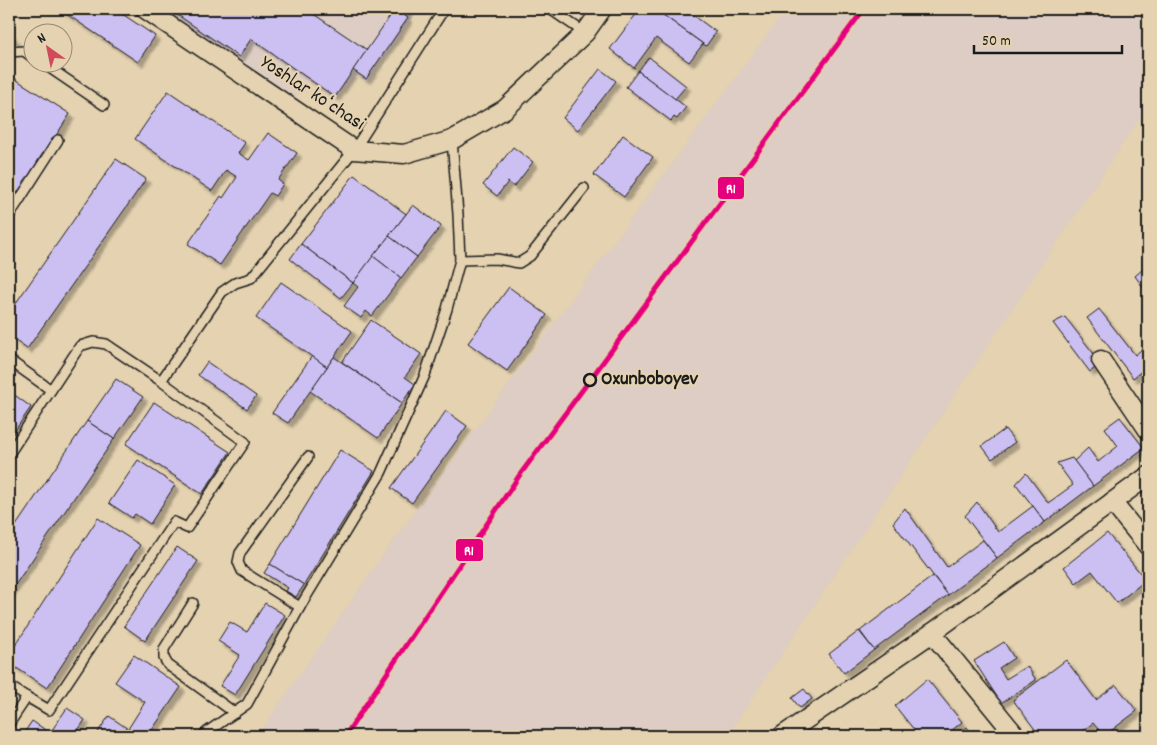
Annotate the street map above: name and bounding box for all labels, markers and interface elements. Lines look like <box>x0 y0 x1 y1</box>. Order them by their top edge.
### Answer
north arrow <box>22 22 72 72</box>
scale bar <box>974 22 1122 54</box>
text: N <box>34 28 50 49</box>
text: 50 m <box>982 31 1011 53</box>
street label: Yoshlar koʻchasi <box>254 50 370 139</box>
line badge: R1 <box>717 176 745 200</box>
text: R1 <box>726 180 736 200</box>
place label: Oxunboboyev <box>601 366 699 394</box>
marker: Oxunboboyev <box>583 373 597 387</box>
line badge: R1 <box>455 538 484 562</box>
text: R1 <box>464 542 474 562</box>

